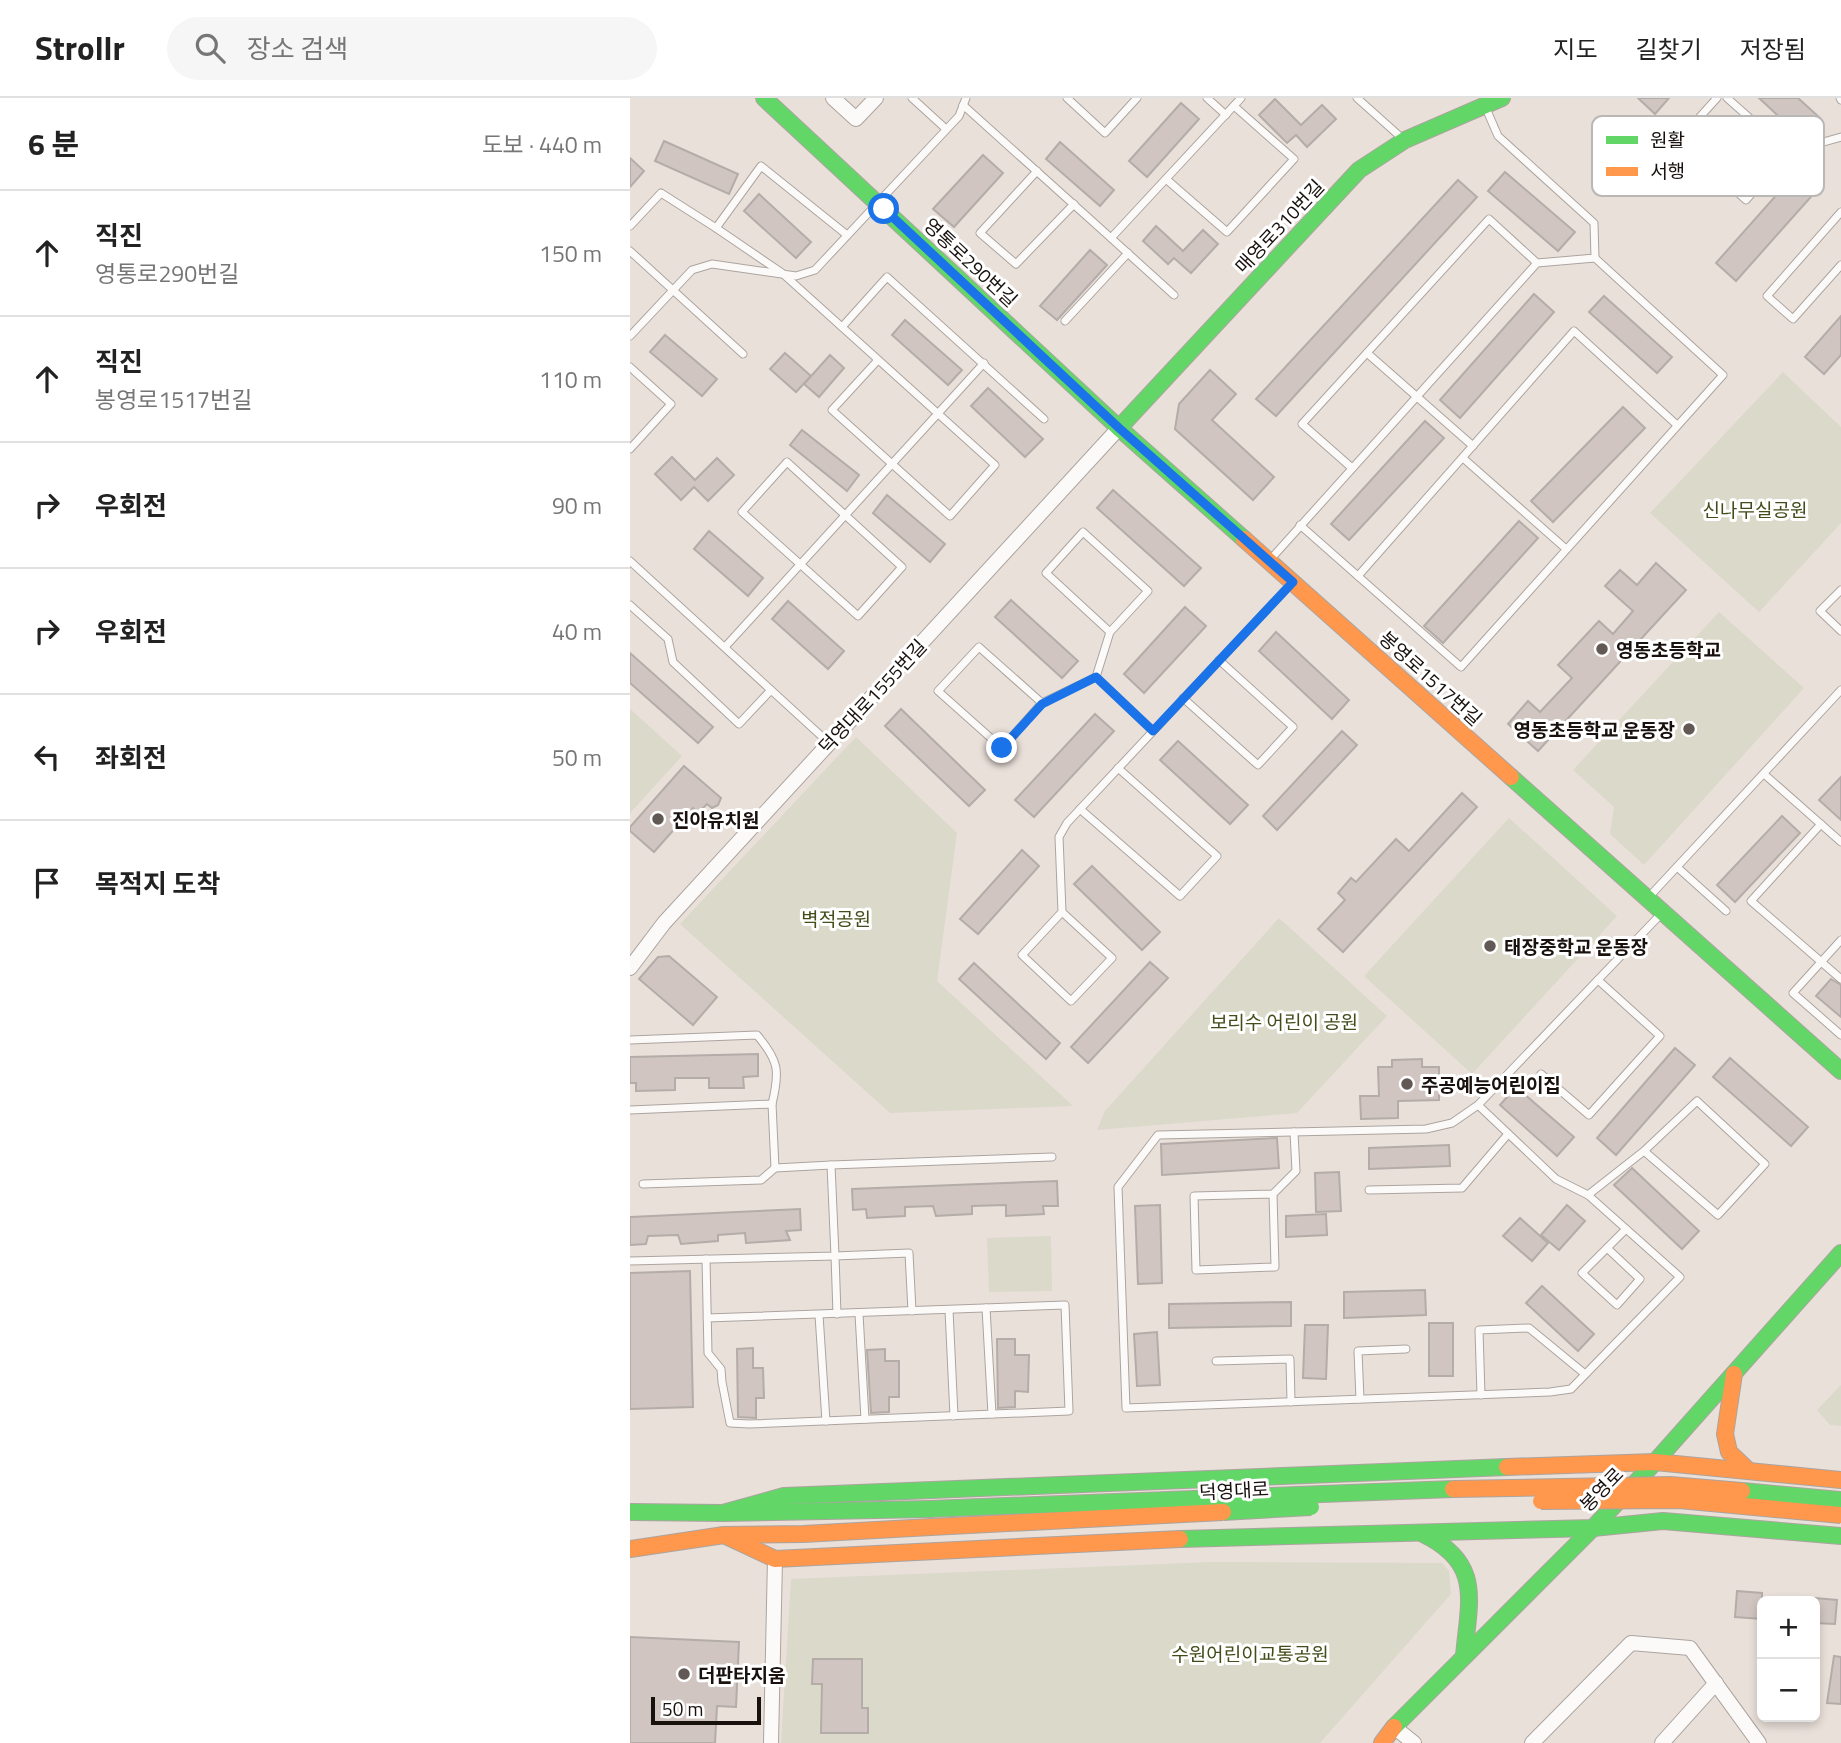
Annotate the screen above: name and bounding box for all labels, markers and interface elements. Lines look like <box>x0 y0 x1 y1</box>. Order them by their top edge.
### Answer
search box <box>167 17 657 80</box>
text: Strollr <box>35 23 125 73</box>
icon: search <box>191 29 229 67</box>
text: 장소 검색 <box>247 29 348 68</box>
text: 지도 <box>1553 31 1598 67</box>
text: 길찾기 <box>1636 31 1702 67</box>
text: 저장됨 <box>1740 31 1806 67</box>
legend <box>1592 116 1824 196</box>
text: 6 분 <box>28 121 79 167</box>
text: 원활 <box>1650 125 1685 154</box>
text: 도보 · 440 m <box>482 127 602 162</box>
text: 서행 <box>1650 156 1685 185</box>
street label: 매영로310번길 <box>1228 172 1330 280</box>
route start <box>868 193 899 224</box>
street label: 영통로290번길 <box>917 211 1025 313</box>
text: 직진 <box>95 216 143 255</box>
icon: ahead <box>28 234 66 272</box>
text: 150 m <box>539 236 602 271</box>
text: 영통로290번길 <box>95 256 239 291</box>
text: 직진 <box>95 342 143 381</box>
icon: ahead <box>28 360 66 398</box>
text: 110 m <box>539 362 602 397</box>
text: 봉영로1517번길 <box>95 382 252 417</box>
icon: right <box>28 486 66 524</box>
text: 우회전 <box>95 486 167 525</box>
text: 90 m <box>552 488 602 523</box>
park label: 신나무실공원 <box>1703 495 1807 524</box>
icon: right <box>28 612 66 650</box>
text: 우회전 <box>95 612 167 651</box>
text: 40 m <box>552 614 602 649</box>
street label: 봉영로1517번길 <box>1373 624 1489 732</box>
street label: 덕영대로1555번길 <box>811 632 933 760</box>
place label: 영동초등학교 <box>1616 635 1721 664</box>
marker: 영동초등학교 <box>1594 641 1610 657</box>
place label: 영동초등학교 운동장 <box>1513 715 1675 744</box>
marker: 영동초등학교 운동장 <box>1681 721 1697 737</box>
route end <box>986 732 1017 763</box>
icon: left <box>28 738 66 776</box>
text: 좌회전 <box>95 738 167 777</box>
text: 50 m <box>552 740 602 775</box>
place label: 진아유치원 <box>672 805 759 834</box>
marker: 진아유치원 <box>650 811 666 827</box>
icon: arrive <box>28 864 66 902</box>
text: 목적지 도착 <box>95 864 220 903</box>
park label: 벽적공원 <box>801 904 871 933</box>
place label: 태장중학교 운동장 <box>1504 932 1648 961</box>
marker: 태장중학교 운동장 <box>1482 938 1498 954</box>
park label: 보리수 어린이 공원 <box>1210 1007 1358 1036</box>
place label: 주공예능어린이집 <box>1421 1070 1561 1099</box>
marker: 주공예능어린이집 <box>1399 1076 1415 1092</box>
street label: 봉영로 <box>1572 1460 1630 1518</box>
street label: 덕영대로 <box>1198 1474 1270 1506</box>
map controls <box>1757 1596 1820 1722</box>
button: + <box>1757 1596 1820 1659</box>
park label: 수원어린이교통공원 <box>1171 1639 1329 1668</box>
button: − <box>1757 1659 1820 1722</box>
place label: 더판타지움 <box>698 1660 785 1689</box>
marker: 더판타지움 <box>676 1666 692 1682</box>
scale bar <box>651 1694 761 1726</box>
text: 50 m <box>662 1694 703 1723</box>

